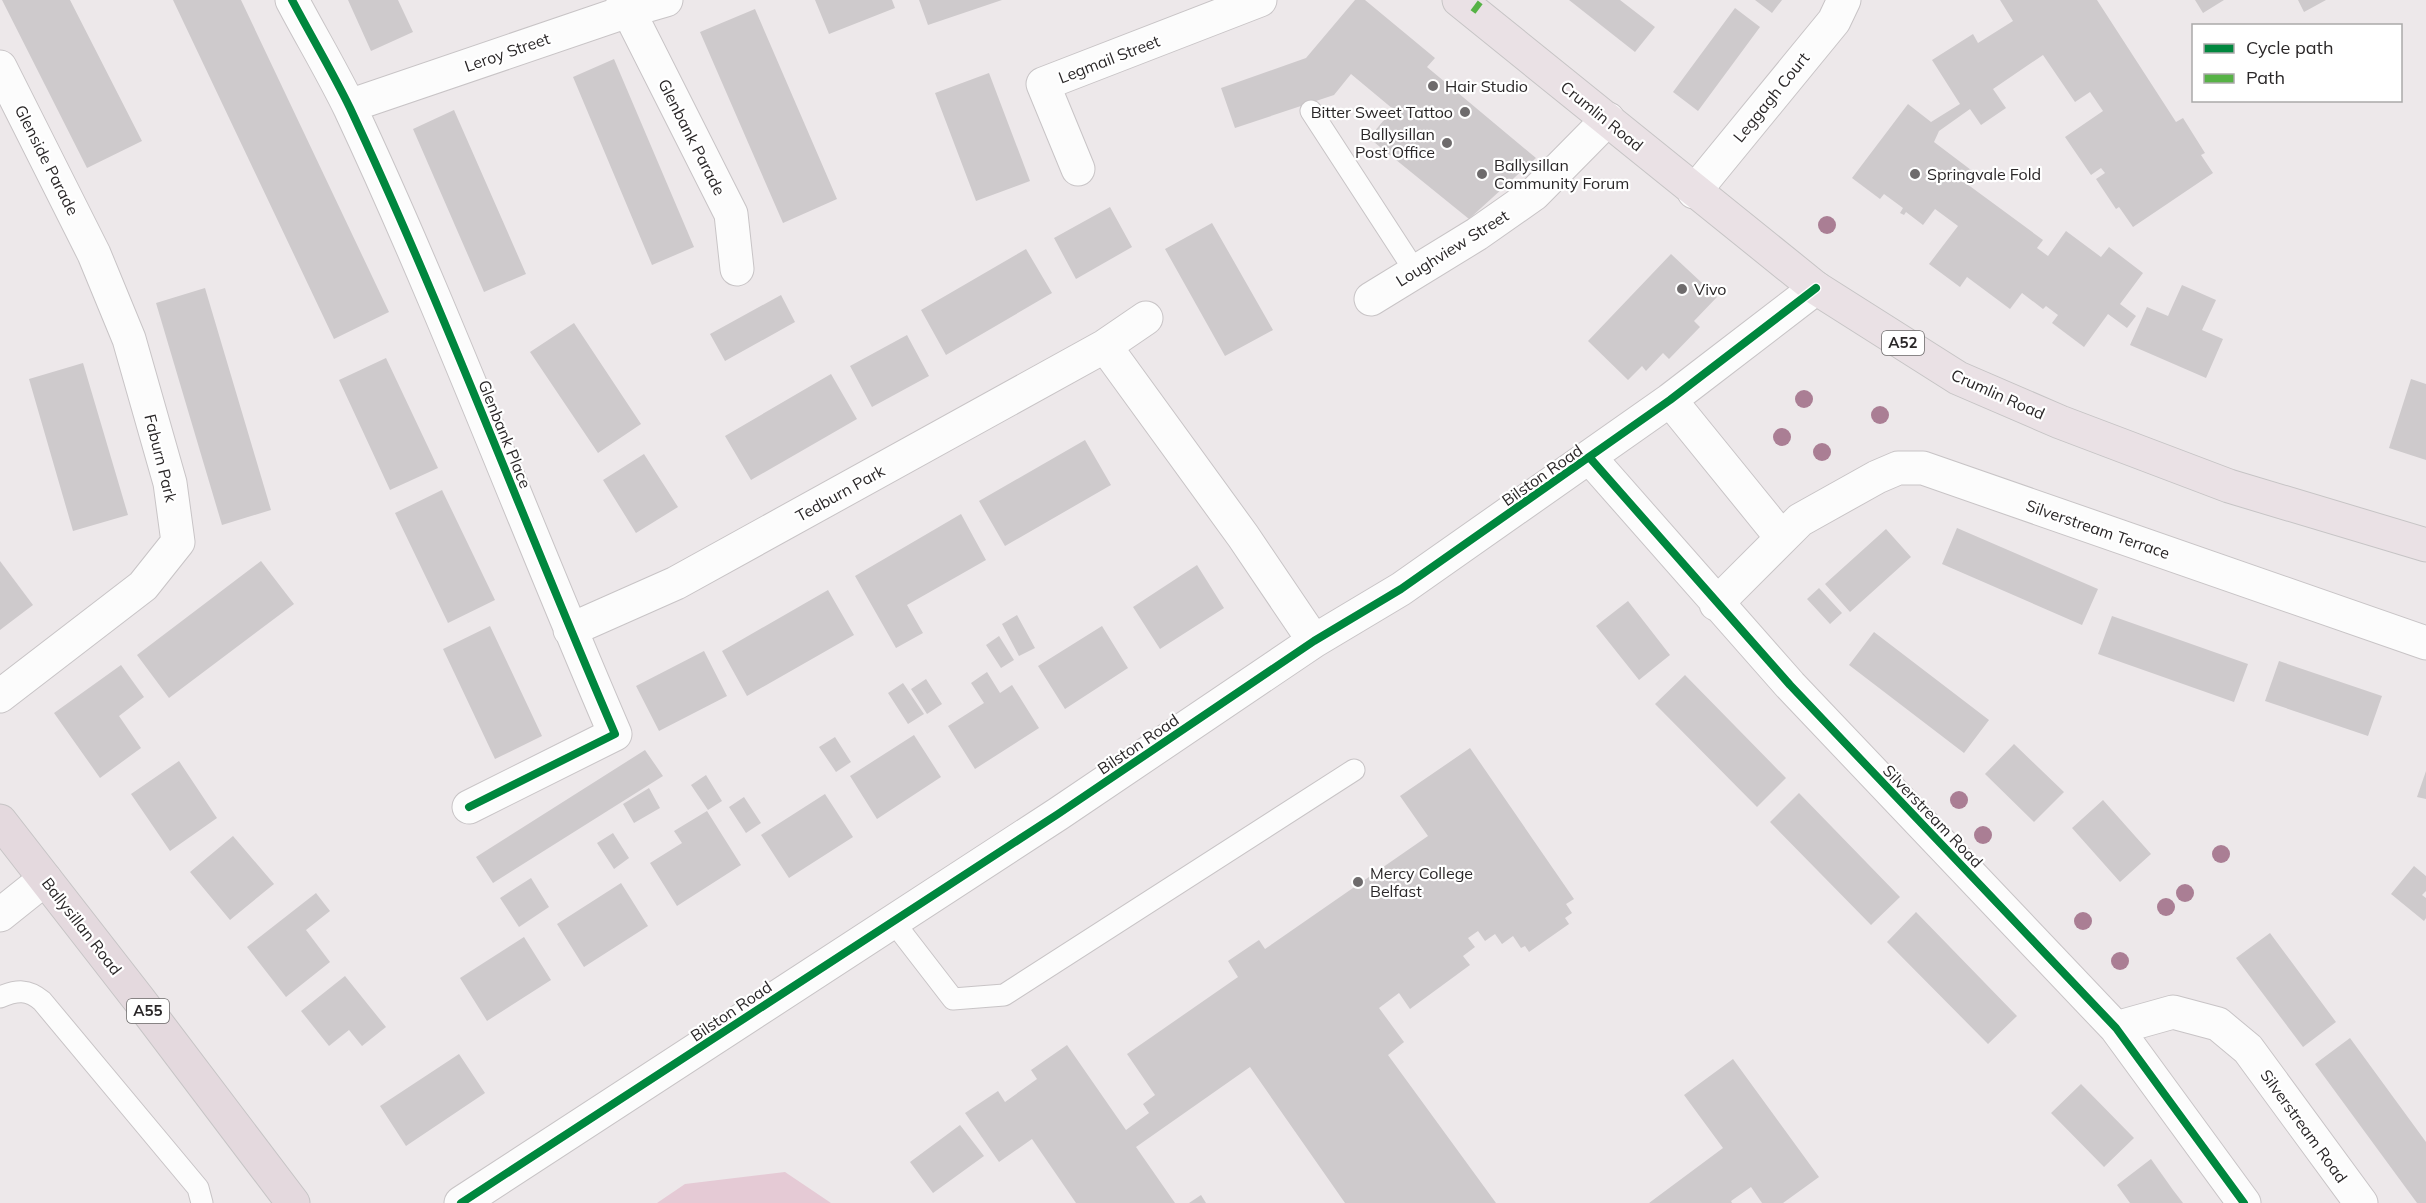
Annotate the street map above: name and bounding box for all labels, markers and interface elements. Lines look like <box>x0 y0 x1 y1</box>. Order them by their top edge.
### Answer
legend <box>2192 24 2402 102</box>
street label: Leroy Street <box>462 28 553 76</box>
street label: Legmail Street <box>1056 30 1163 87</box>
text: Cycle path <box>2246 36 2333 59</box>
street label: Leggagh Court <box>1729 48 1814 146</box>
text: Path <box>2246 66 2285 89</box>
street label: Glenbank Parade <box>654 76 730 198</box>
place label: Hair Studio <box>1445 76 1528 96</box>
street label: Crumlin Road <box>1557 77 1647 155</box>
marker: Hair Studio <box>1426 79 1440 93</box>
street label: Glenside Parade <box>11 102 83 218</box>
place label: Bitter Sweet Tattoo <box>1311 102 1453 122</box>
marker: Bitter Sweet Tattoo <box>1458 105 1472 119</box>
place label: Ballysillan Post Office <box>1355 124 1435 162</box>
marker: Ballysillan Post Office <box>1440 136 1454 150</box>
place label: Ballysillan Community Forum <box>1494 155 1629 193</box>
place label: Springvale Fold <box>1927 164 2041 184</box>
marker: Ballysillan Community Forum <box>1475 167 1489 181</box>
marker: Springvale Fold <box>1908 167 1922 181</box>
street label: Loughview Street <box>1392 205 1512 291</box>
place label: Vivo <box>1694 279 1727 299</box>
marker: Vivo <box>1675 282 1689 296</box>
road number: A52 <box>1882 331 1924 355</box>
street label: Crumlin Road <box>1948 364 2048 424</box>
street label: Glenbank Place <box>474 377 536 491</box>
street label: Faburn Park <box>140 412 182 505</box>
street label: Bilston Road <box>1498 440 1586 510</box>
street label: Tedburn Park <box>792 460 889 526</box>
street label: Silverstream Terrace <box>2023 495 2173 563</box>
street label: Bilston Road <box>1094 709 1182 779</box>
street label: Silverstream Road <box>1879 760 1987 872</box>
place label: Mercy College Belfast <box>1370 863 1473 901</box>
street label: Ballysillan Road <box>38 873 126 979</box>
marker: Mercy College Belfast <box>1351 875 1365 889</box>
street label: Bilston Road <box>687 976 775 1046</box>
road number: A55 <box>127 999 169 1023</box>
street label: Silverstream Road <box>2256 1065 2352 1187</box>

